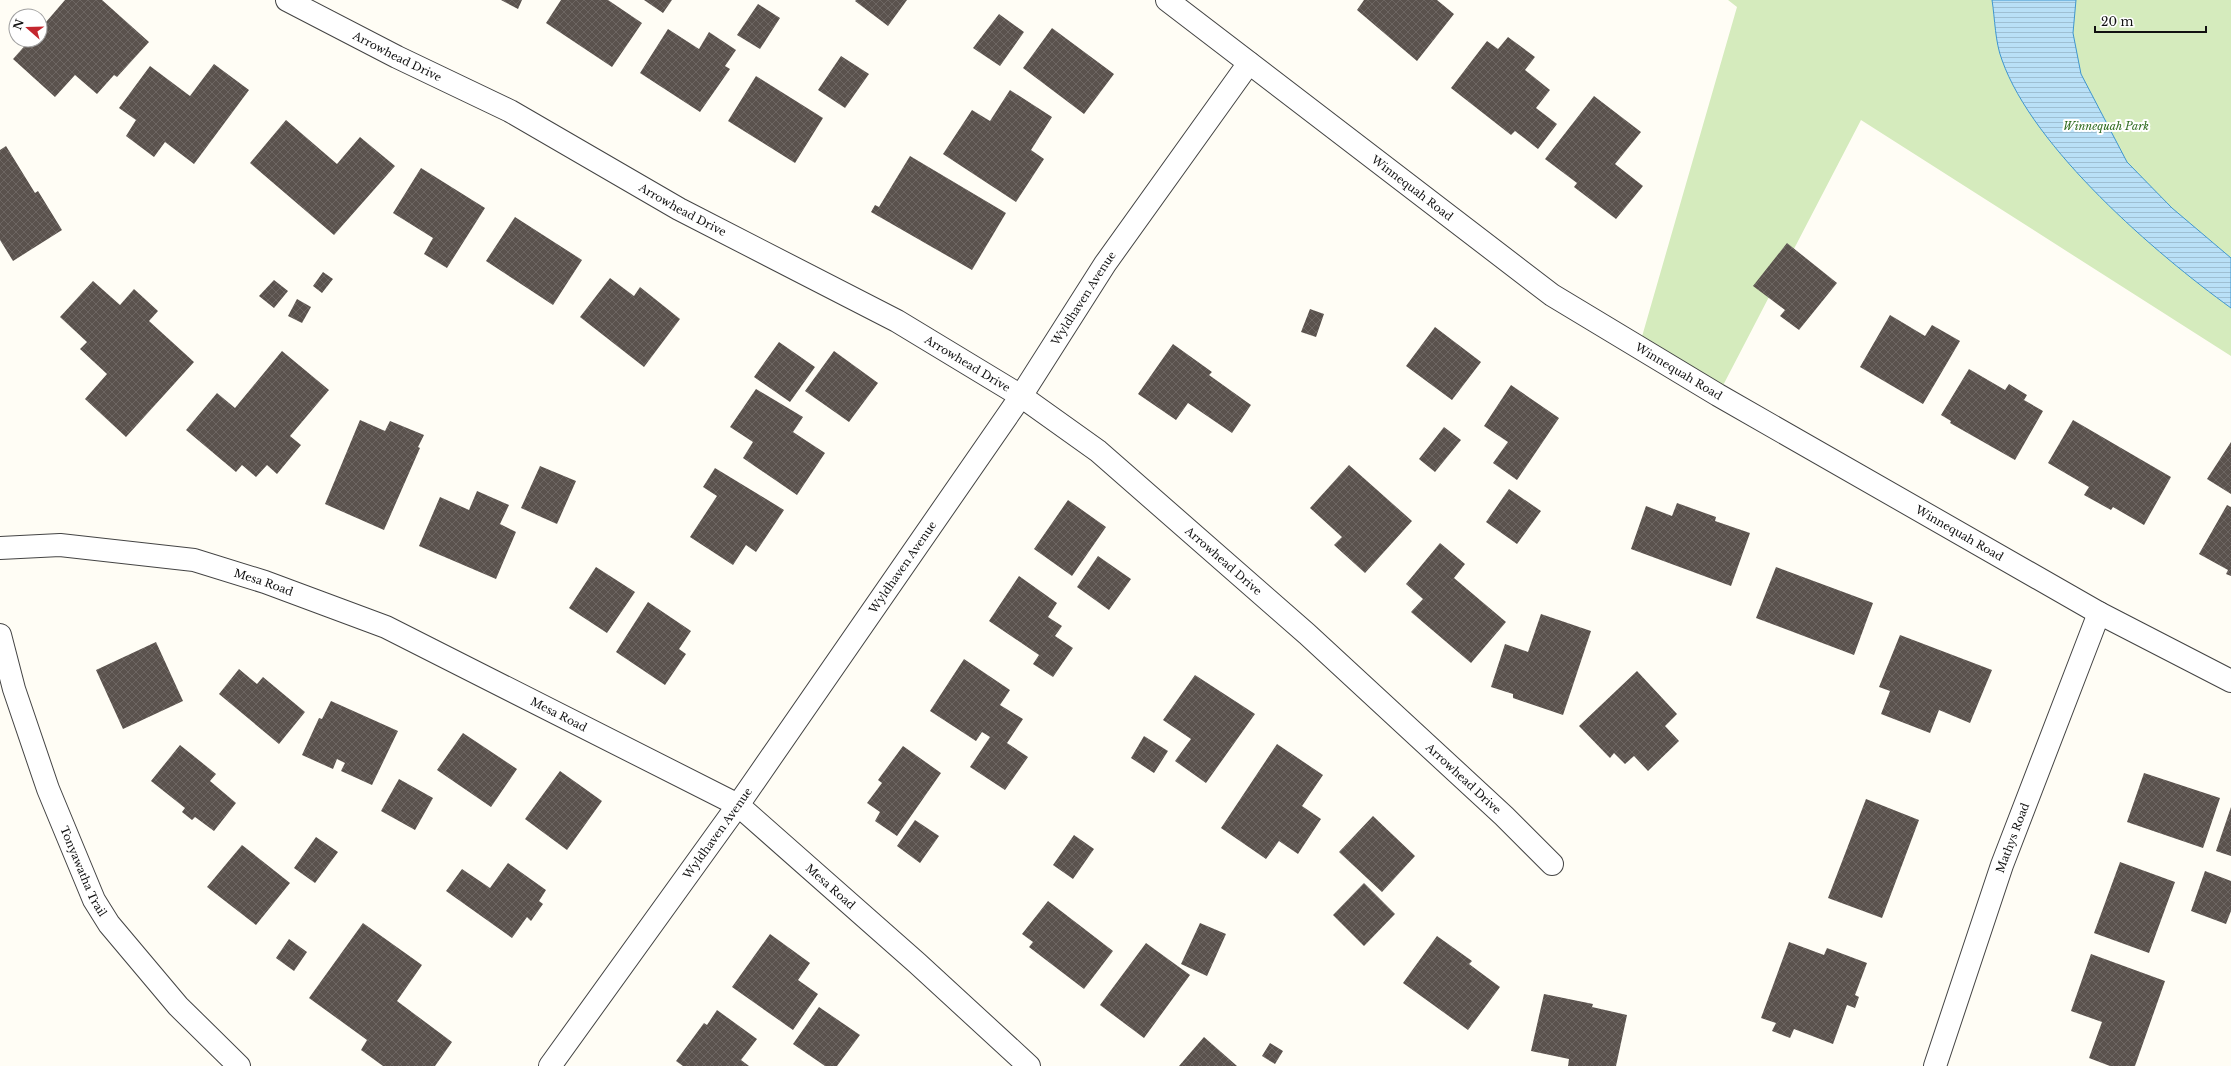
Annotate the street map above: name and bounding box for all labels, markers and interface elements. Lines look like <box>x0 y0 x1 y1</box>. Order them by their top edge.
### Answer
north arrow <box>8 8 48 48</box>
scale bar <box>2095 8 2206 34</box>
text: 20 m <box>2101 14 2133 29</box>
text: N <box>10 17 27 32</box>
street label: Arrowhead Drive <box>350 28 444 84</box>
park label: Winnequah Park <box>2063 119 2149 133</box>
street label: Winnequah Road <box>1368 152 1456 224</box>
street label: Arrowhead Drive <box>636 180 729 239</box>
street label: Wyldhaven Avenue <box>1048 249 1119 349</box>
street label: Arrowhead Drive <box>921 332 1013 395</box>
street label: Winnequah Road <box>1632 339 1725 403</box>
street label: Winnequah Road <box>1912 502 2006 564</box>
street label: Wyldhaven Avenue <box>865 518 939 617</box>
street label: Arrowhead Drive <box>1182 523 1265 598</box>
street label: Mesa Road <box>232 566 296 599</box>
street label: Mesa Road <box>528 694 590 735</box>
street label: Arrowhead Drive <box>1422 740 1504 817</box>
street label: Wyldhaven Avenue <box>680 785 755 882</box>
street label: Mathys Road <box>1993 800 2032 875</box>
street label: Tonyawatha Trail <box>57 824 110 920</box>
street label: Mesa Road <box>803 861 858 913</box>

